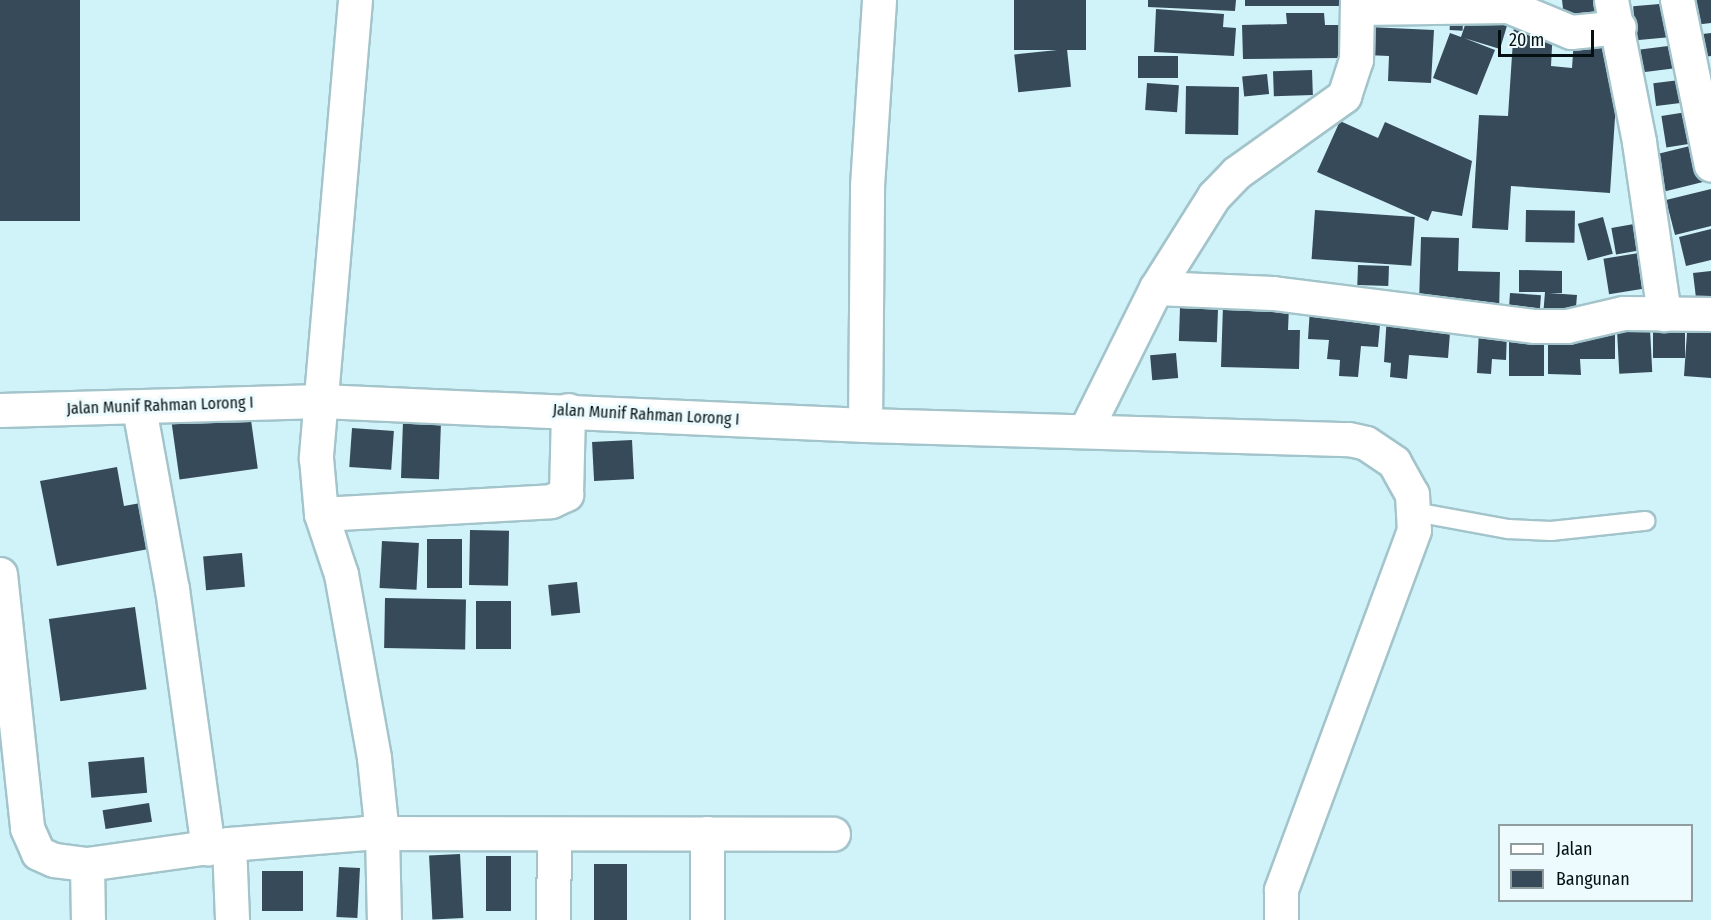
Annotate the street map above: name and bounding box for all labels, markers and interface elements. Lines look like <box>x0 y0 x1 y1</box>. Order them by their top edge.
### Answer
scale bar <box>1501 18 1597 56</box>
text: 20 m <box>1509 29 1544 51</box>
street label: Jalan Munif Rahman Lorong I <box>66 393 254 419</box>
street label: Jalan Munif Rahman Lorong I <box>552 401 740 429</box>
legend <box>1498 824 1693 902</box>
text: Jalan <box>1556 838 1593 860</box>
text: Bangunan <box>1556 868 1630 890</box>

